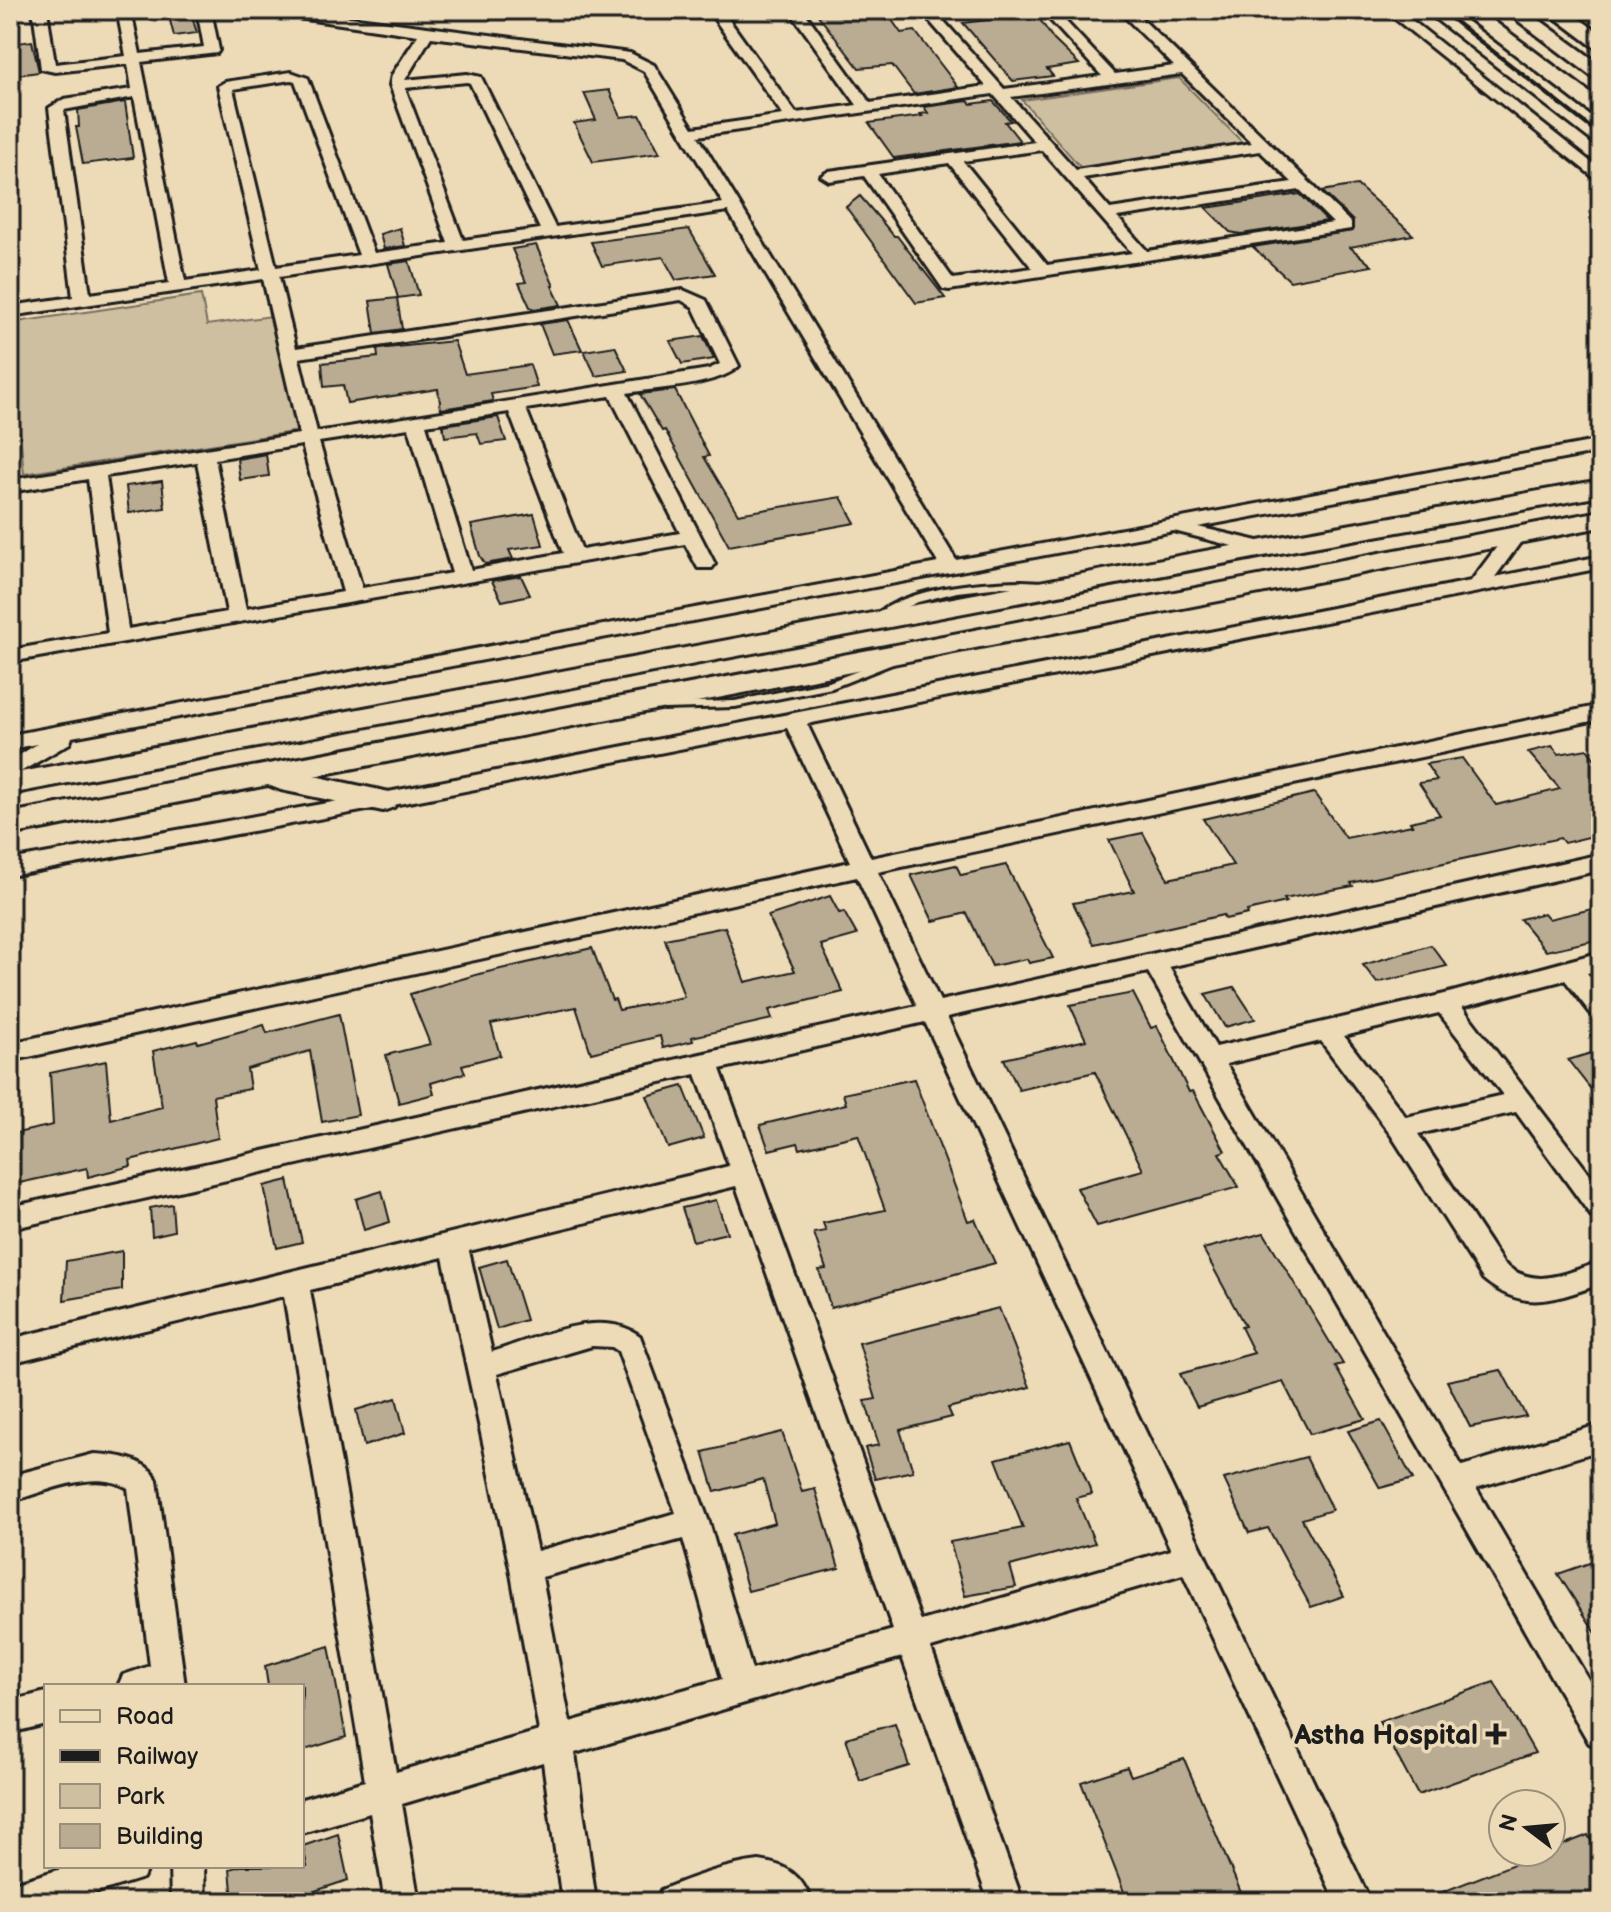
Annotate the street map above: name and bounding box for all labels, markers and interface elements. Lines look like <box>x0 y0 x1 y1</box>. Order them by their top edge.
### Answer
legend <box>44 1684 304 1868</box>
text: Road <box>116 1702 174 1731</box>
place label: Astha Hospital <box>1293 1719 1478 1752</box>
marker: Astha Hospital <box>1485 1723 1507 1745</box>
text: Railway <box>116 1742 198 1771</box>
text: Park <box>116 1782 164 1811</box>
north arrow <box>1487 1788 1567 1868</box>
text: N <box>1494 1811 1524 1835</box>
text: Building <box>116 1822 203 1851</box>

